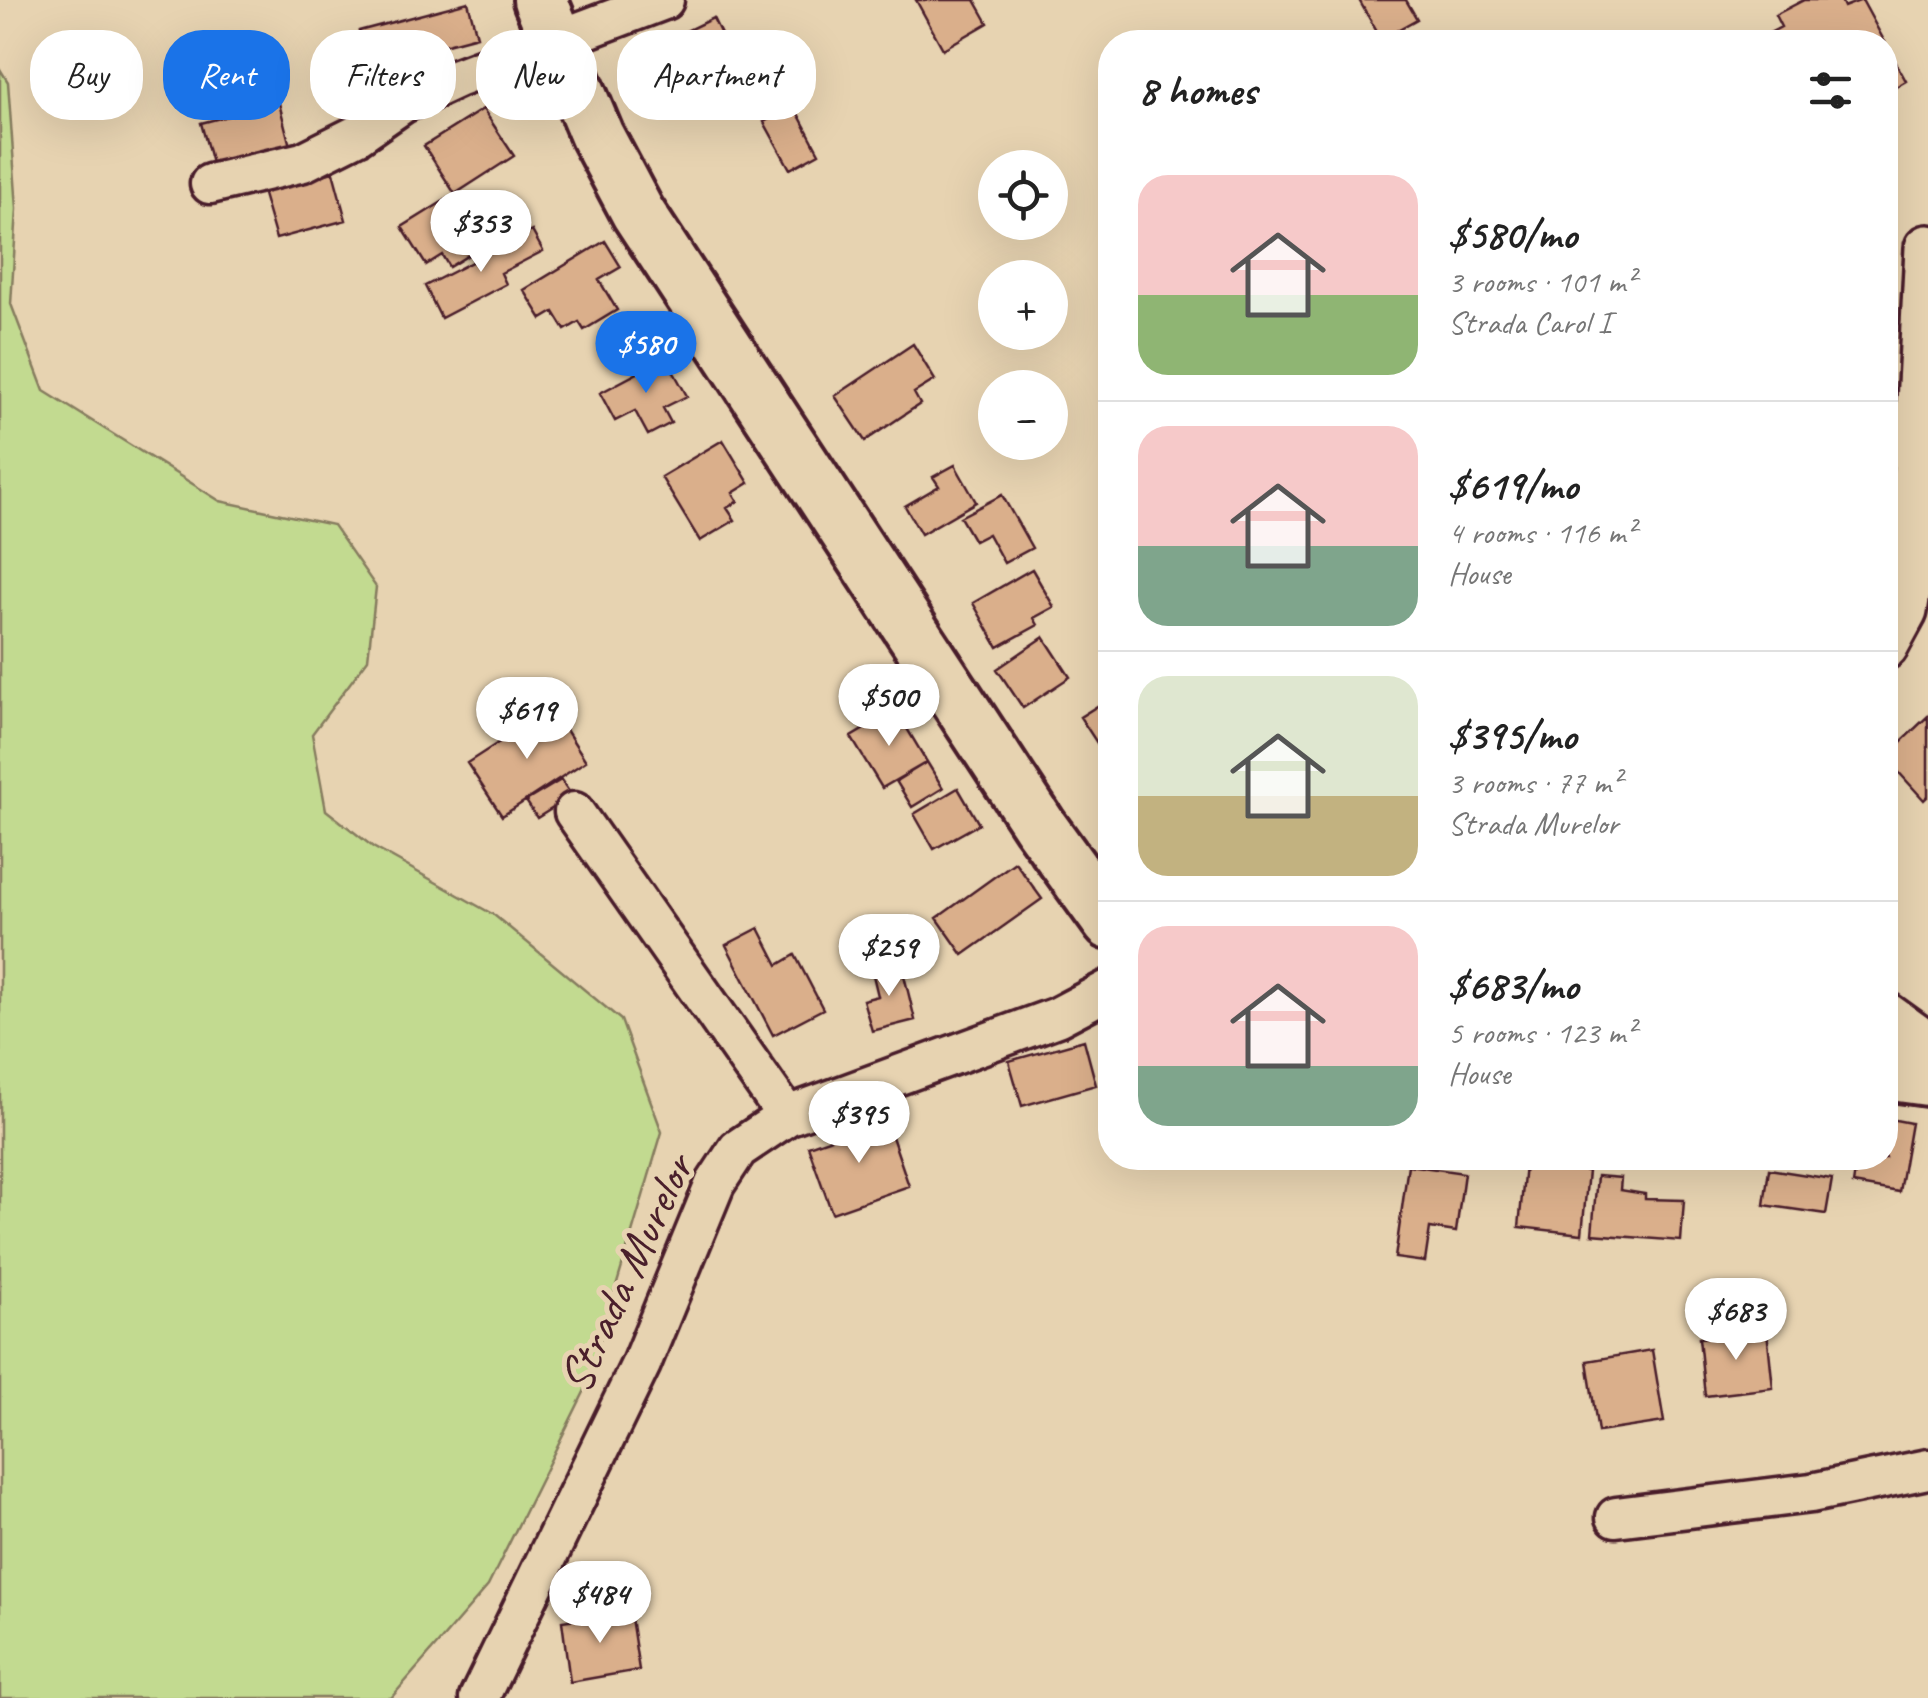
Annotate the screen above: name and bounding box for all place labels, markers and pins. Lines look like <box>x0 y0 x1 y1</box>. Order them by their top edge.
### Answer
pin: $353 <box>422 190 540 275</box>
pin: $580 <box>587 311 705 396</box>
pin: $500 <box>830 664 948 749</box>
pin: $619 <box>468 677 586 762</box>
pin: $259 <box>830 914 948 999</box>
pin: $395 <box>800 1081 918 1166</box>
pin: $683 <box>1677 1278 1795 1363</box>
pin: $484 <box>541 1561 659 1646</box>

